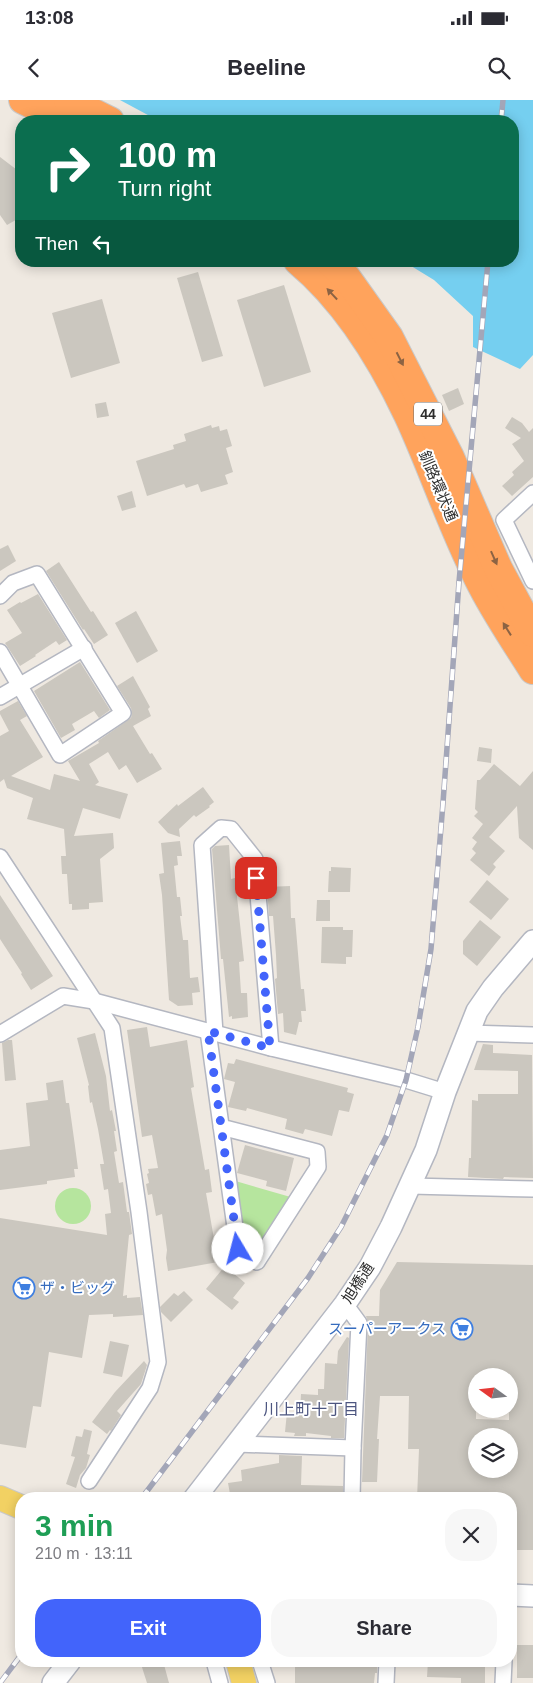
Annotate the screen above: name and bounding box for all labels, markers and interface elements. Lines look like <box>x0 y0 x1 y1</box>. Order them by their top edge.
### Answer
text: 13:08 <box>25 7 74 28</box>
icon: back <box>20 54 48 82</box>
icon: search <box>485 54 513 82</box>
text: Beeline <box>227 55 306 80</box>
icon: right <box>35 135 100 200</box>
text: 100 m <box>118 135 217 174</box>
text: Turn right <box>118 176 211 201</box>
icon: left <box>88 230 116 258</box>
text: Then <box>35 233 78 254</box>
one-way arrow <box>326 289 338 301</box>
one-way arrow <box>396 351 404 366</box>
road number: 44 <box>414 402 442 426</box>
street label: 釧路環状通 <box>416 448 461 524</box>
one-way arrow <box>491 551 499 565</box>
one-way arrow <box>502 622 512 636</box>
pin <box>235 857 277 899</box>
icon: arrive <box>242 864 270 892</box>
position arrow <box>211 1222 263 1274</box>
street label: 旭橋通 <box>338 1259 377 1306</box>
supermarket icon: ザ・ビッグ <box>12 1276 36 1300</box>
place label: ザ・ビッグ <box>40 1279 115 1296</box>
supermarket icon: スーパーアークス <box>450 1317 474 1341</box>
place label: スーパーアークス <box>328 1320 446 1337</box>
north arrow <box>468 1368 518 1418</box>
map controls <box>468 1368 518 1478</box>
district label: 川上町十丁目 <box>263 1401 359 1418</box>
button: layers <box>468 1428 518 1478</box>
text: 3 min <box>35 1509 113 1542</box>
button: close <box>445 1509 497 1561</box>
text: 210 m · 13:11 <box>35 1545 133 1562</box>
button: Exit <box>35 1599 261 1657</box>
button: Share <box>271 1599 497 1657</box>

